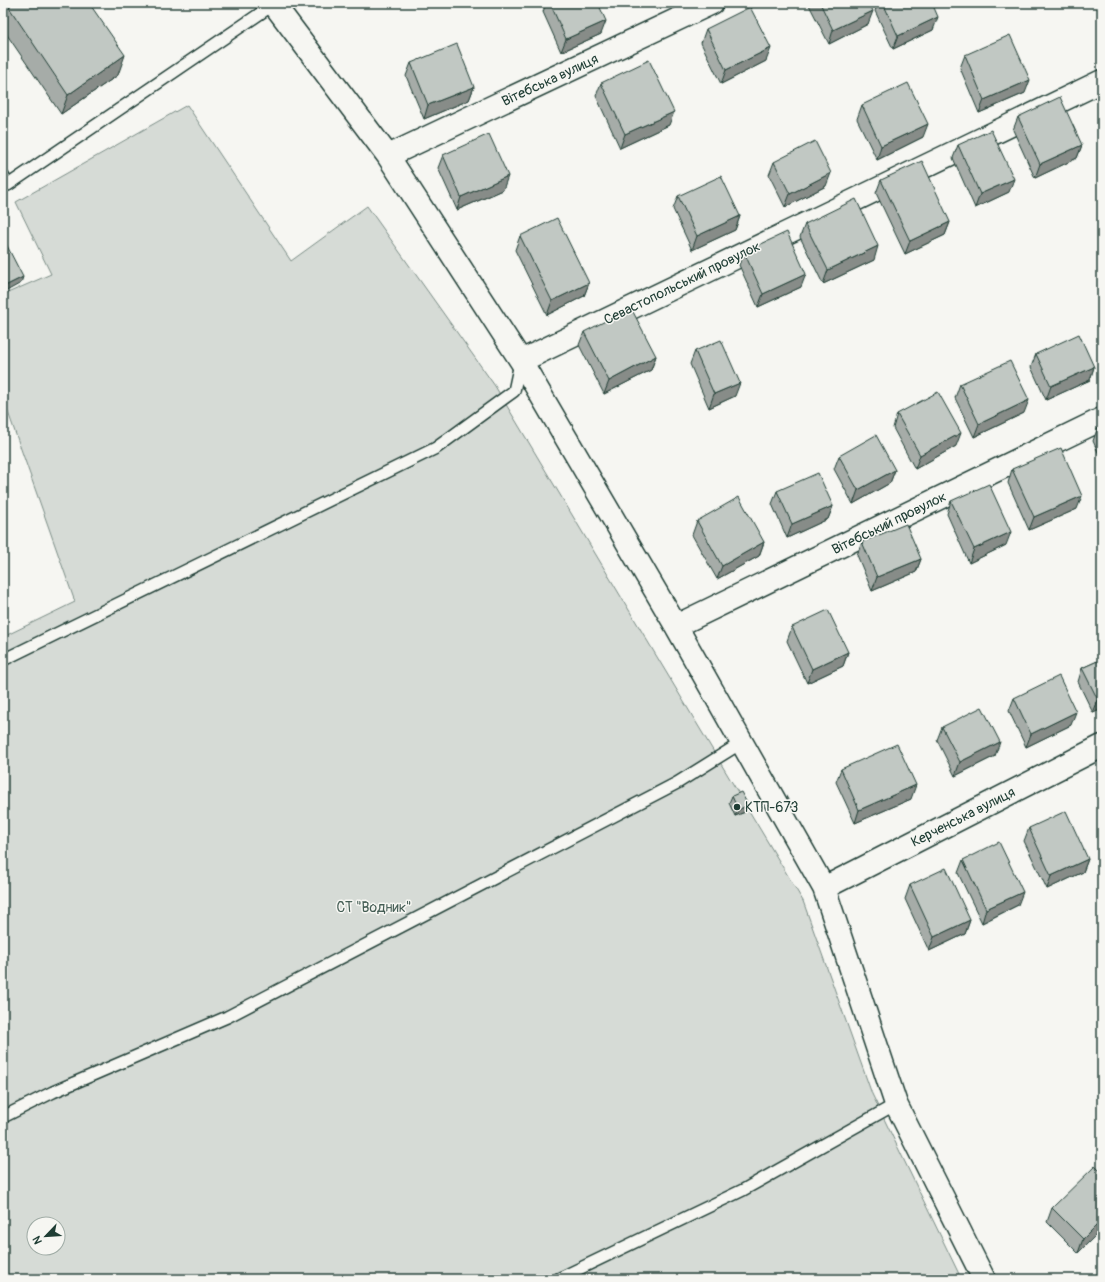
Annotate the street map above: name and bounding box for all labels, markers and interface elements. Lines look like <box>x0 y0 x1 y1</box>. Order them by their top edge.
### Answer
street label: Вітебська вулиця <box>499 50 601 110</box>
street label: Севастопольський провулок <box>601 238 763 328</box>
street label: Вітебський провулок <box>829 488 949 558</box>
street label: Керченська вулиця <box>908 783 1018 851</box>
place label: КТП-673 <box>745 799 799 816</box>
marker: КТП-673 <box>732 802 742 812</box>
park label: СТ "Водник" <box>336 899 412 916</box>
north arrow <box>26 1216 66 1256</box>
text: N <box>30 1233 45 1246</box>

